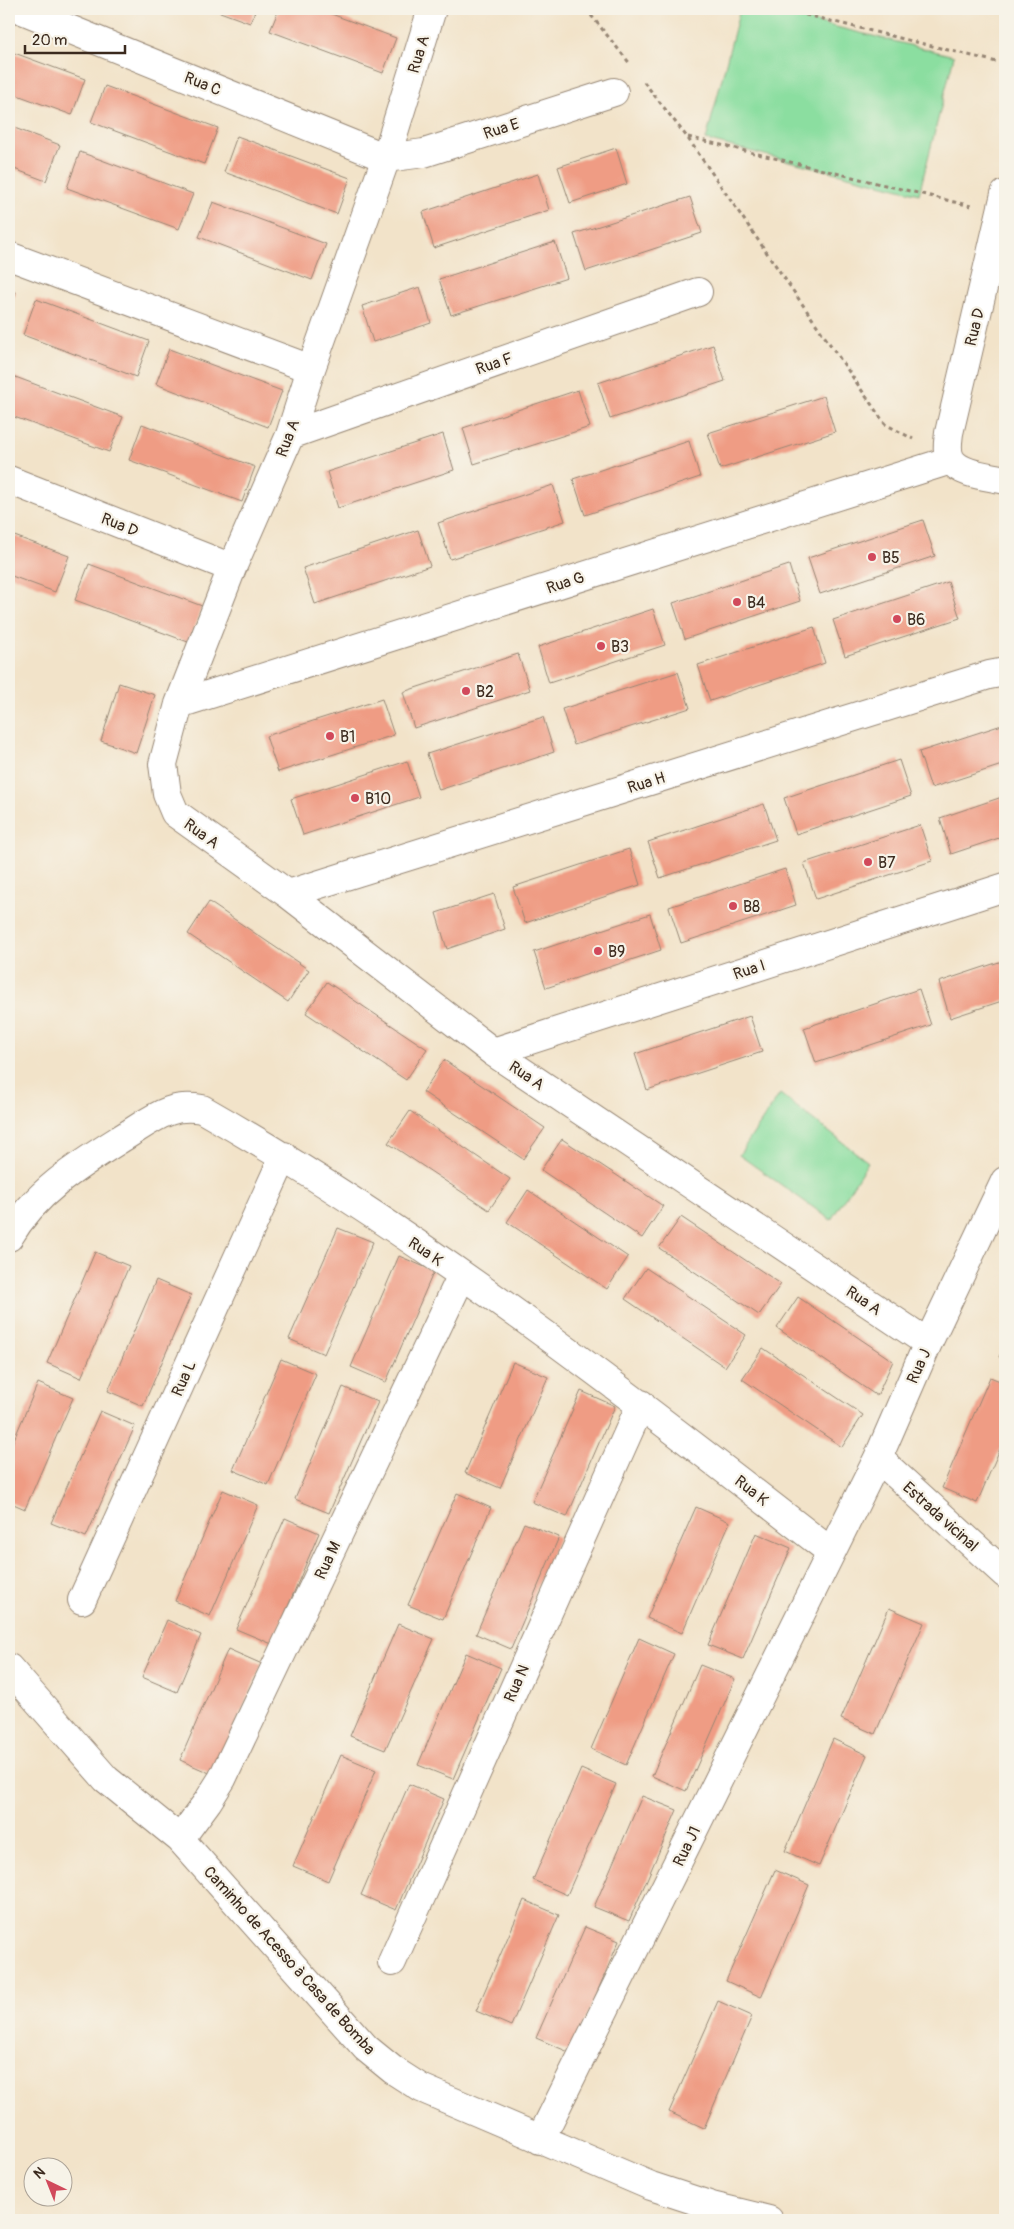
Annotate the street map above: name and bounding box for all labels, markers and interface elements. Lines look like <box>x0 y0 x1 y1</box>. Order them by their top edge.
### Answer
scale bar <box>25 22 125 54</box>
text: 20 m <box>32 31 67 50</box>
street label: Rua A <box>404 33 434 76</box>
street label: Rua C <box>181 68 224 100</box>
street label: Rua E <box>481 114 522 144</box>
street label: Rua D <box>961 306 989 348</box>
street label: Rua F <box>473 348 516 380</box>
street label: Rua A <box>272 417 304 460</box>
street label: Rua D <box>98 508 141 541</box>
place label: B5 <box>882 548 900 568</box>
marker: B5 <box>866 551 878 563</box>
street label: Rua G <box>544 567 587 598</box>
place label: B4 <box>747 593 765 613</box>
marker: B4 <box>731 596 743 608</box>
place label: B6 <box>907 610 925 630</box>
marker: B6 <box>891 613 903 625</box>
place label: B3 <box>611 637 629 657</box>
marker: B3 <box>595 640 607 652</box>
place label: B2 <box>476 682 494 702</box>
marker: B2 <box>460 685 472 697</box>
place label: B1 <box>340 727 355 747</box>
marker: B1 <box>324 730 336 742</box>
street label: Rua H <box>625 768 668 798</box>
place label: B10 <box>365 789 391 809</box>
marker: B10 <box>349 792 361 804</box>
street label: Rua A <box>180 814 223 853</box>
place label: B7 <box>878 853 896 873</box>
marker: B7 <box>862 856 874 868</box>
place label: B8 <box>743 897 760 917</box>
marker: B8 <box>727 900 739 912</box>
place label: B9 <box>608 942 625 962</box>
marker: B9 <box>592 945 604 957</box>
street label: Rua I <box>731 955 768 985</box>
street label: Rua A <box>505 1057 548 1095</box>
street label: Rua K <box>404 1233 447 1271</box>
street label: Rua A <box>842 1282 885 1320</box>
street label: Rua J <box>902 1346 935 1387</box>
street label: Rua L <box>167 1357 201 1399</box>
street label: Rua K <box>730 1471 773 1511</box>
street label: Estrada vicinal <box>898 1478 982 1556</box>
street label: Rua M <box>310 1538 345 1583</box>
street label: Rua N <box>500 1662 534 1705</box>
street label: Rua J1 <box>669 1823 705 1870</box>
street label: Caminho de Acesso à Casa de Bomba <box>199 1862 379 2059</box>
north arrow <box>22 2156 72 2206</box>
text: N <box>30 2163 49 2182</box>

